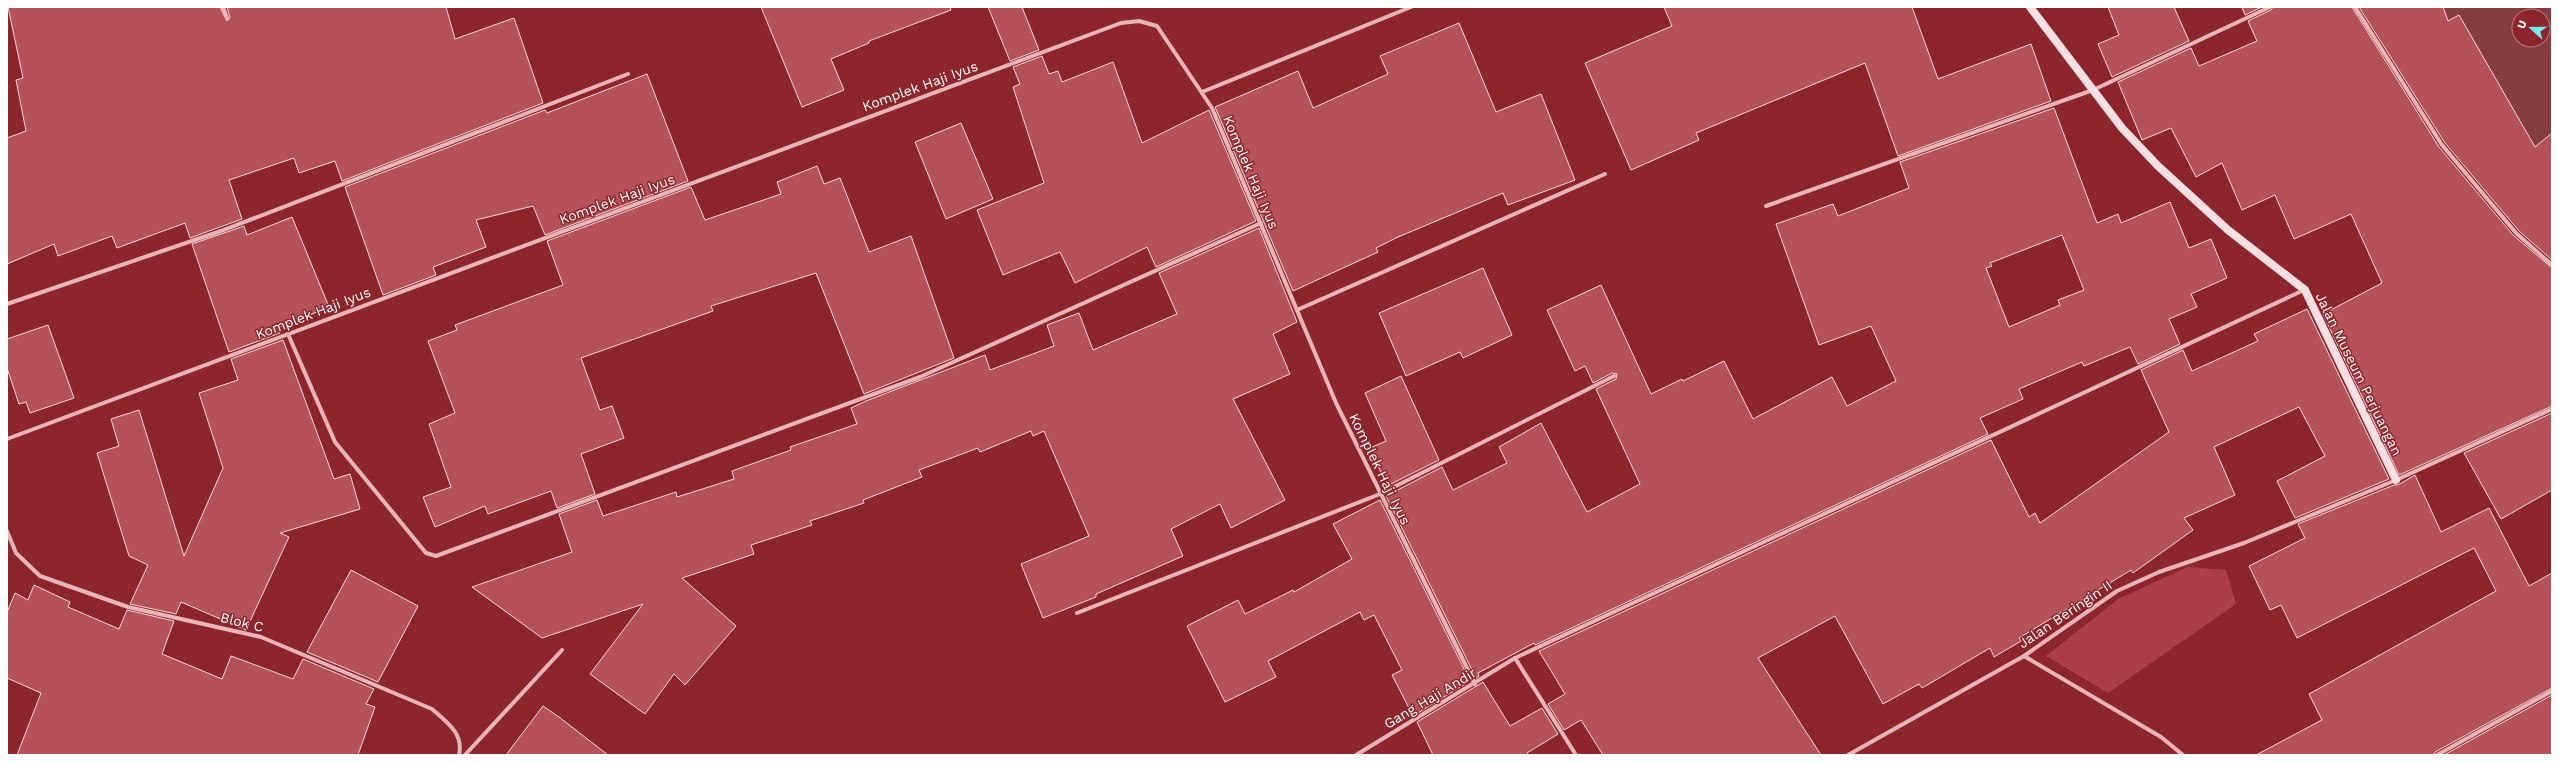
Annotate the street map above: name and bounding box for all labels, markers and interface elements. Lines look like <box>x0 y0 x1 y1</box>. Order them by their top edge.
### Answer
north arrow <box>2511 8 2551 48</box>
text: U <box>2515 18 2530 31</box>
street label: Komplek Haji Iyus <box>860 58 980 114</box>
street label: Komplek Haji Iyus <box>1220 113 1282 231</box>
street label: Komplek Haji Iyus <box>557 171 677 227</box>
street label: Komplek Haji Iyus <box>253 284 373 342</box>
street label: Jalan Museum Perjuangan <box>2313 290 2405 458</box>
street label: Komplek Haji Iyus <box>1346 411 1414 527</box>
street label: Jalan Beringin II <box>2015 577 2115 651</box>
street label: Blok C <box>219 609 265 635</box>
street label: Gang Haji Andir <box>1381 664 1479 732</box>

